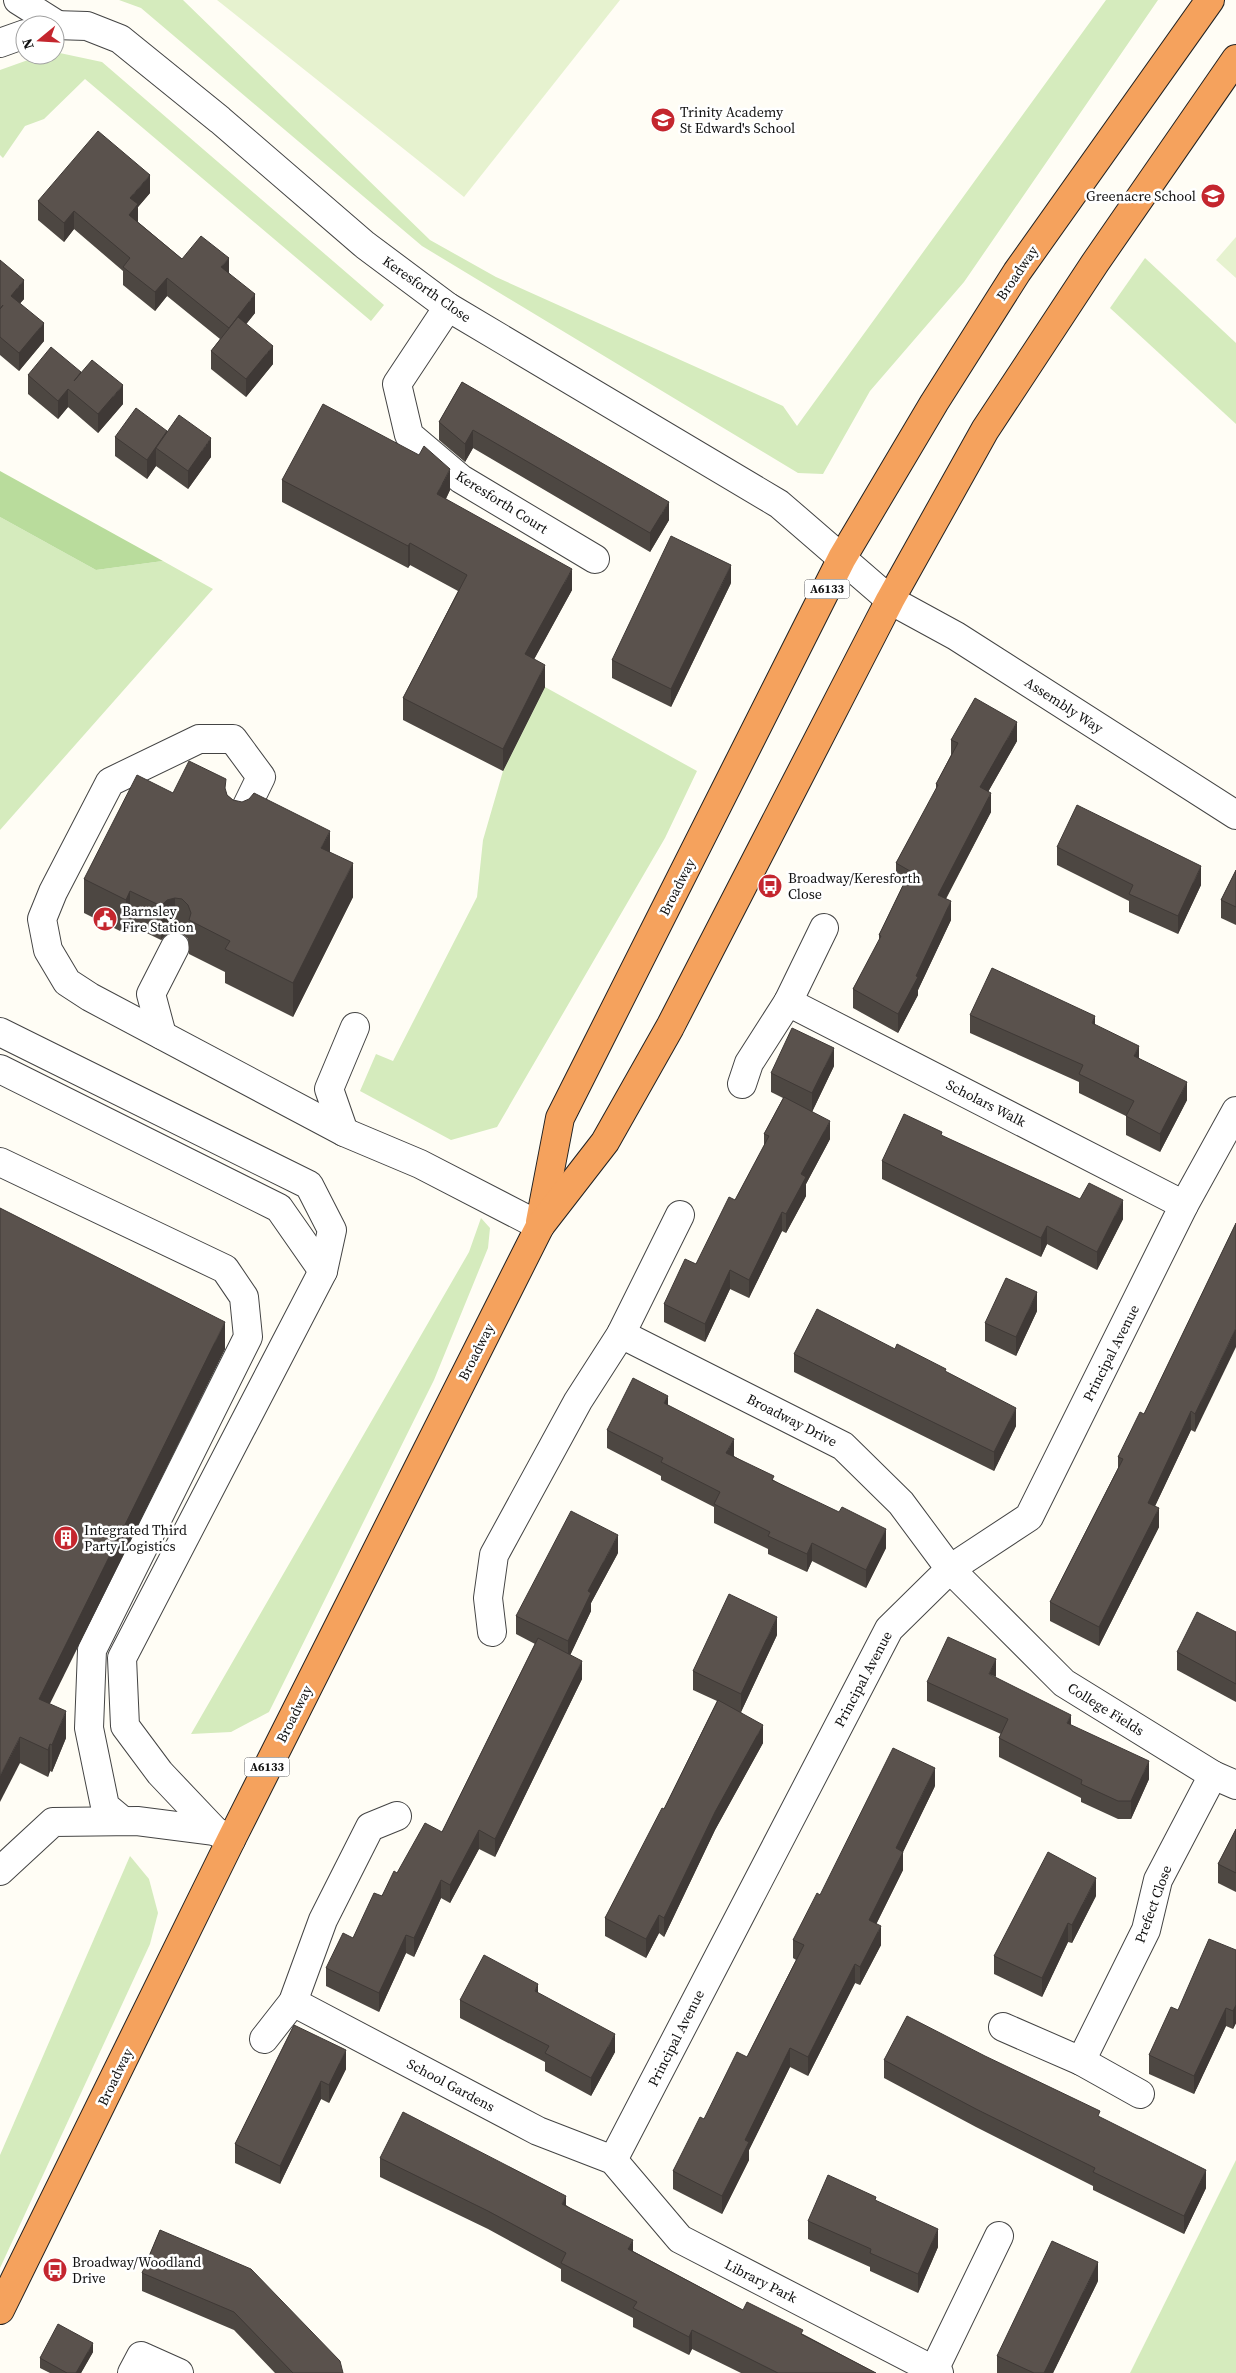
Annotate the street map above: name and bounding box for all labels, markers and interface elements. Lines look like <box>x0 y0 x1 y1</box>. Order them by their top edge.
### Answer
north arrow <box>15 15 65 65</box>
text: N <box>17 36 39 52</box>
place label: Trinity Academy St Edward's School <box>680 102 795 138</box>
school or university icon: Trinity Academy St Edward's School <box>650 107 676 133</box>
school or university icon: Greenacre School <box>1200 183 1226 209</box>
place label: Greenacre School <box>1086 186 1196 206</box>
street label: Broadway <box>991 241 1043 304</box>
street label: Keresforth Close <box>379 251 475 327</box>
street label: Keresforth Court <box>452 466 552 539</box>
road number: A6133 <box>804 580 850 598</box>
street label: Assembly Way <box>1021 672 1108 738</box>
street label: Broadway <box>654 854 700 919</box>
place label: Broadway/Keresforth Close <box>788 868 921 904</box>
bus stop icon: Broadway/Keresforth Close <box>757 873 783 899</box>
place label: Barnsley Fire Station <box>122 901 194 937</box>
public building icon: Barnsley Fire Station <box>92 906 118 932</box>
street label: Scholars Walk <box>943 1074 1030 1132</box>
street label: Principal Avenue <box>1078 1301 1144 1405</box>
street label: Broadway <box>453 1319 499 1384</box>
street label: Broadway Drive <box>743 1389 841 1451</box>
place label: Integrated Third Party Logistics <box>84 1520 187 1556</box>
building icon: Integrated Third Party Logistics <box>53 1525 79 1551</box>
street label: Principal Avenue <box>829 1627 897 1731</box>
street label: College Fields <box>1064 1678 1148 1740</box>
street label: Broadway <box>271 1681 317 1746</box>
road number: A6133 <box>244 1758 290 1776</box>
street label: Prefect Close <box>1130 1862 1176 1946</box>
street label: Principal Avenue <box>643 1986 709 2090</box>
street label: Broadway <box>92 2044 138 2109</box>
street label: School Gardens <box>404 2053 498 2117</box>
place label: Broadway/Woodland Drive <box>72 2252 201 2288</box>
street label: Library Park <box>721 2254 801 2308</box>
bus stop icon: Broadway/Woodland Drive <box>42 2257 68 2283</box>

